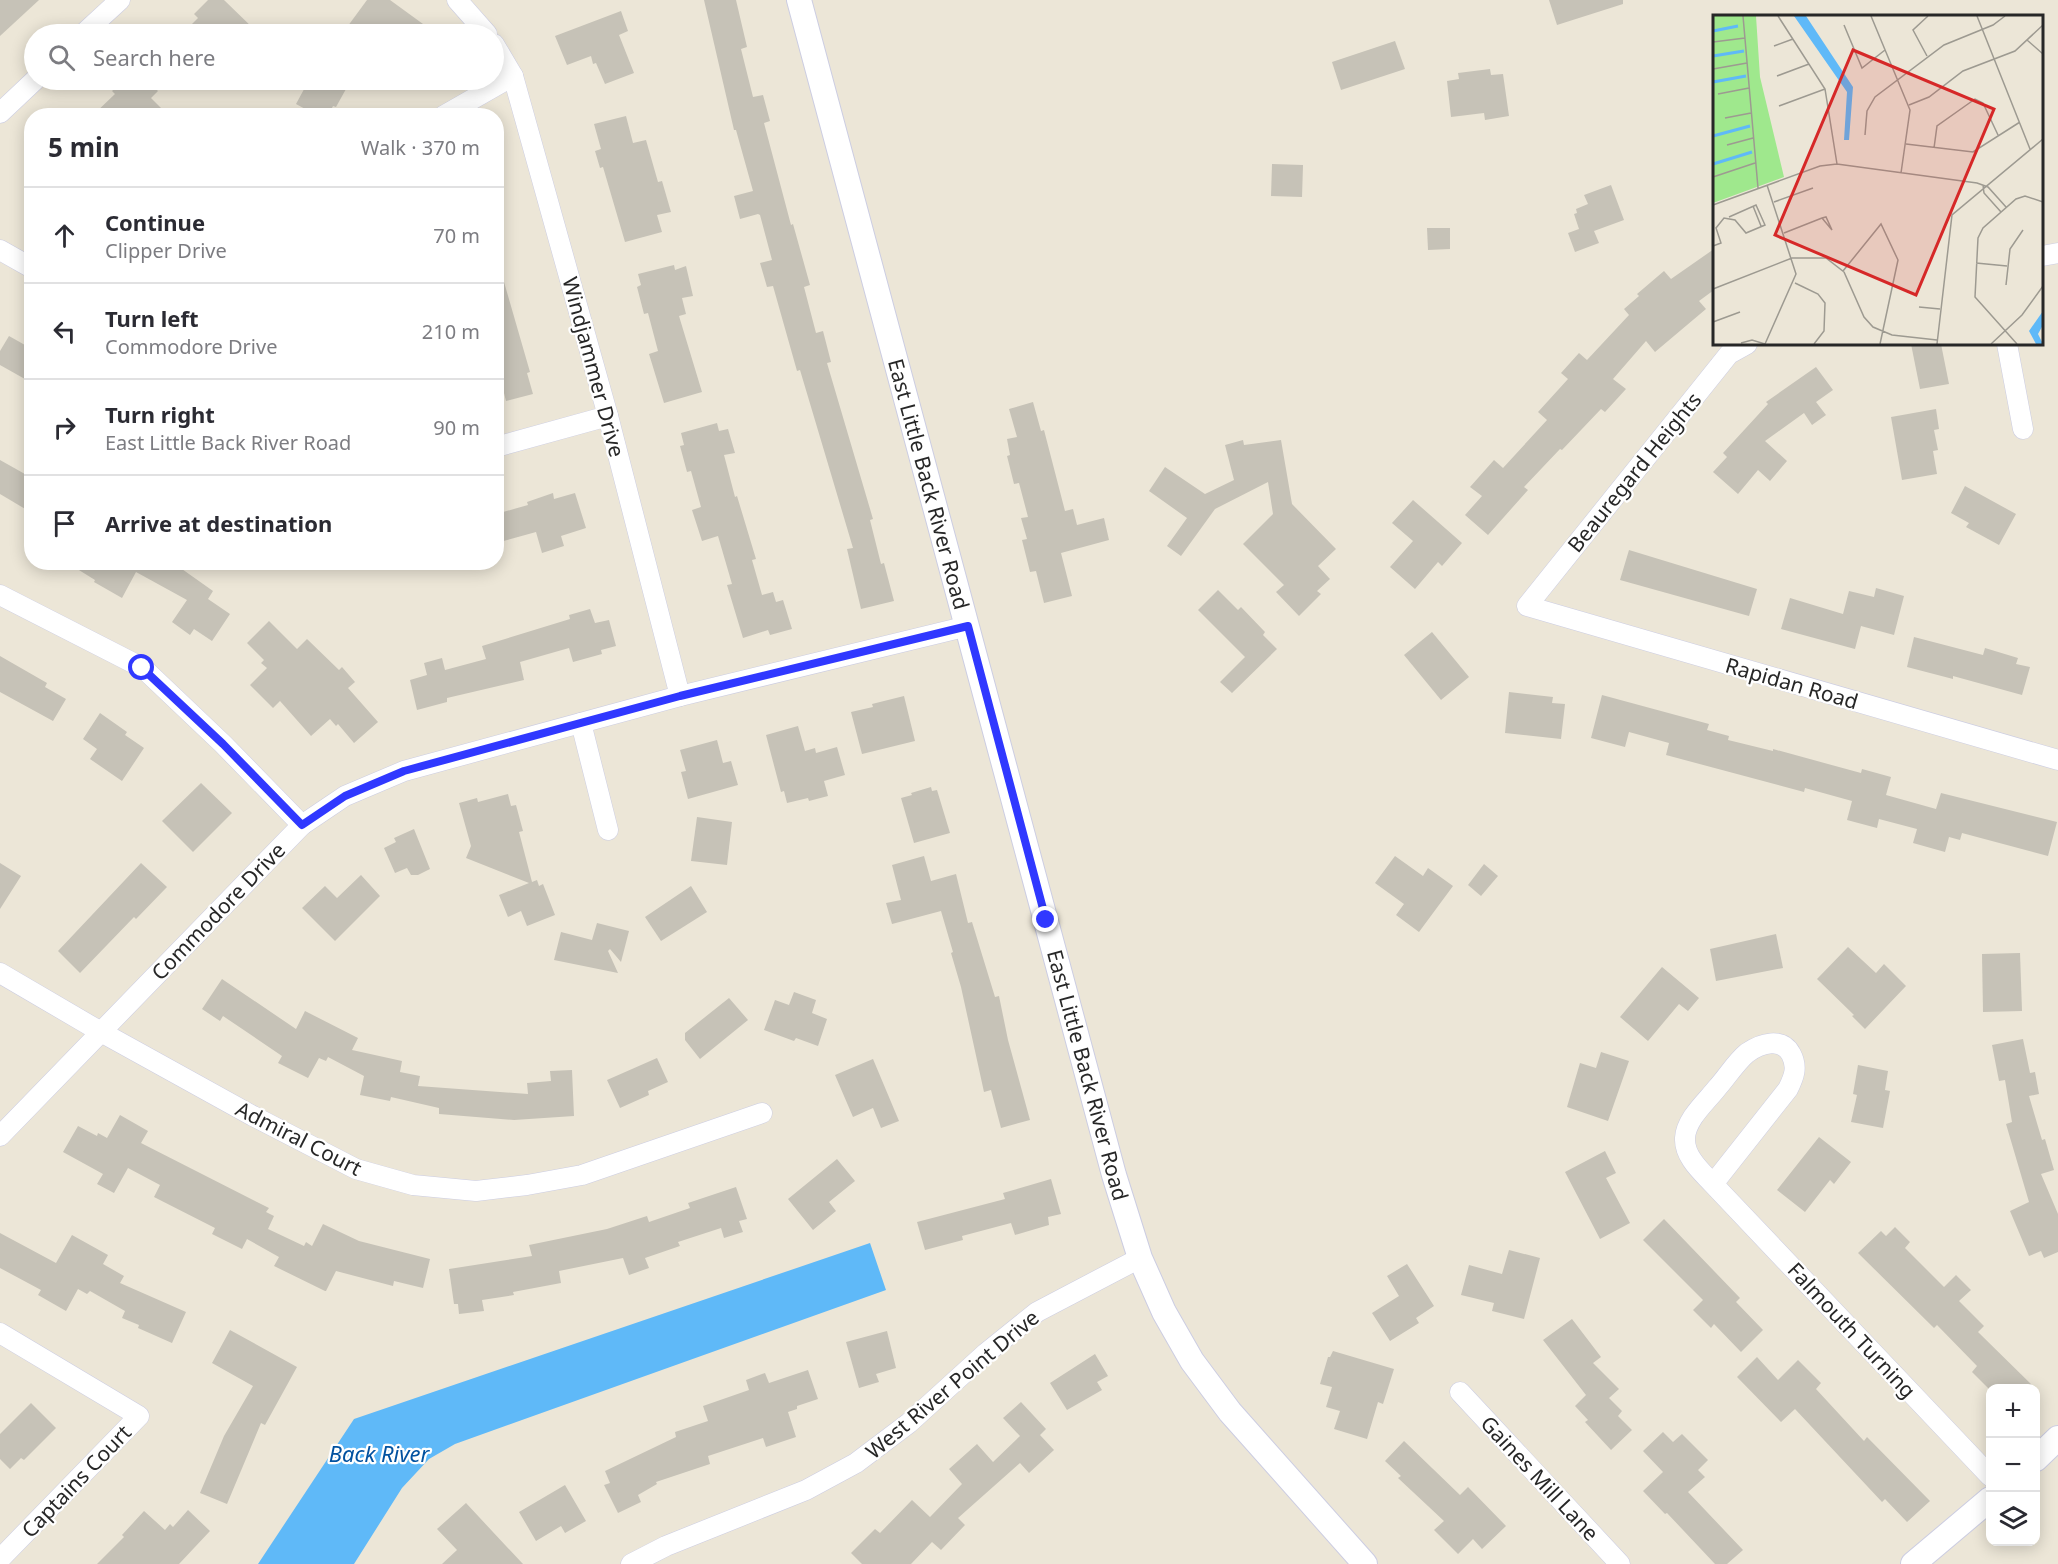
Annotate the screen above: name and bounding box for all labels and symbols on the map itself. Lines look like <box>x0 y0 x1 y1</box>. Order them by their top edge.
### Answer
inset map <box>1713 15 2043 345</box>
street label: Windjammer Drive <box>557 274 631 460</box>
street label: East Little Back River Road <box>882 355 976 613</box>
street label: Beauregard Heights <box>1561 386 1707 558</box>
street label: Rapidan Road <box>1722 651 1862 715</box>
route start <box>128 654 154 680</box>
street label: Commodore Drive <box>145 836 291 986</box>
route end <box>1032 906 1058 932</box>
street label: East Little Back River Road <box>1041 946 1135 1204</box>
street label: Admiral Court <box>231 1094 367 1182</box>
street label: Falmouth Turning <box>1782 1256 1922 1404</box>
street label: West River Point Drive <box>860 1303 1044 1465</box>
street label: Gaines Mill Lane <box>1475 1410 1605 1546</box>
street label: Captains Court <box>15 1418 137 1543</box>
water label: Back River <box>329 1438 431 1468</box>

